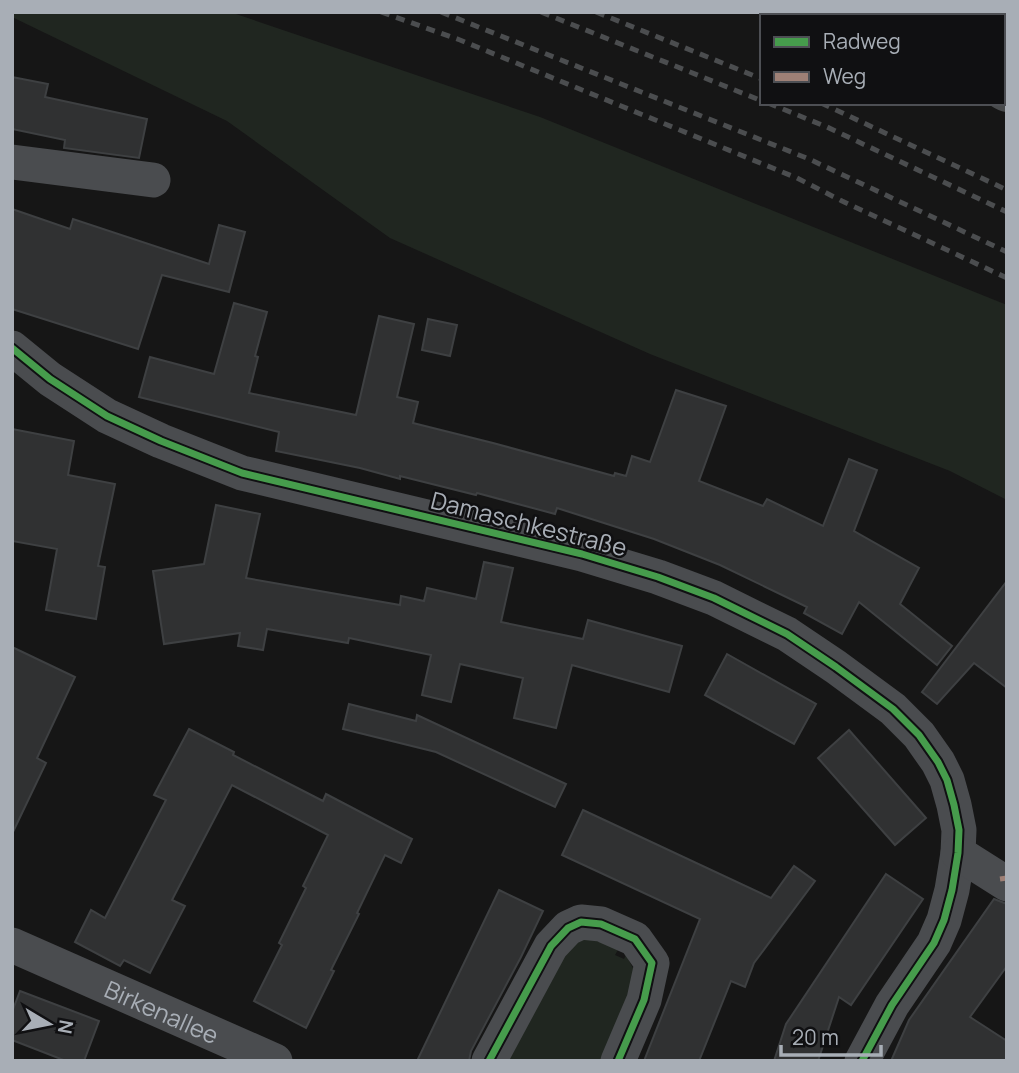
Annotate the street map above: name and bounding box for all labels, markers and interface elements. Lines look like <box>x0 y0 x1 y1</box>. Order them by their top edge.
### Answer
legend <box>760 14 1005 105</box>
text: Radweg <box>823 27 901 55</box>
text: Weg <box>823 62 866 90</box>
street label: Damaschkestraße <box>427 483 631 563</box>
street label: Birkenallee <box>100 972 224 1051</box>
north arrow <box>14 989 84 1059</box>
scale bar <box>781 1014 881 1058</box>
text: N <box>52 1018 80 1036</box>
text: 20 m <box>792 1023 839 1051</box>

